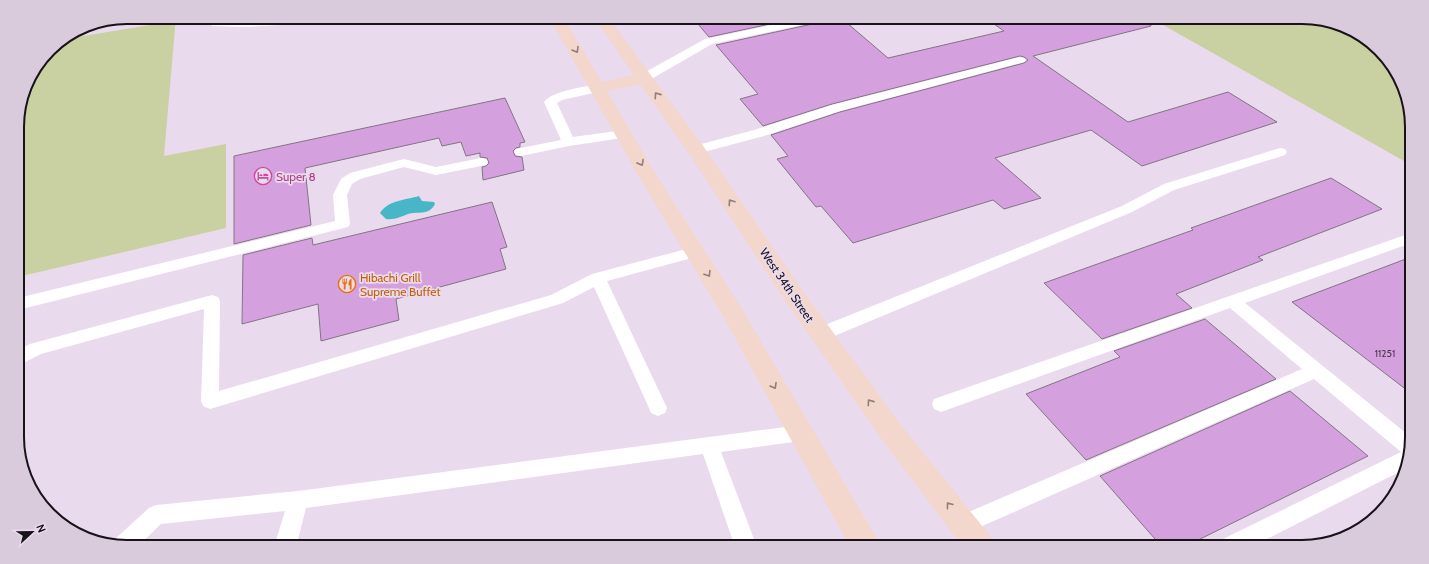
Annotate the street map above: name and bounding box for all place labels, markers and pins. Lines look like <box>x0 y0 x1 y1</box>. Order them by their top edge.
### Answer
hotel icon: Super 8 <box>253 166 273 186</box>
place label: Super 8 <box>276 169 316 184</box>
place label: Hibachi Grill Supreme Buffet <box>360 270 440 299</box>
restaurant icon: Hibachi Grill Supreme Buffet <box>337 274 357 294</box>

